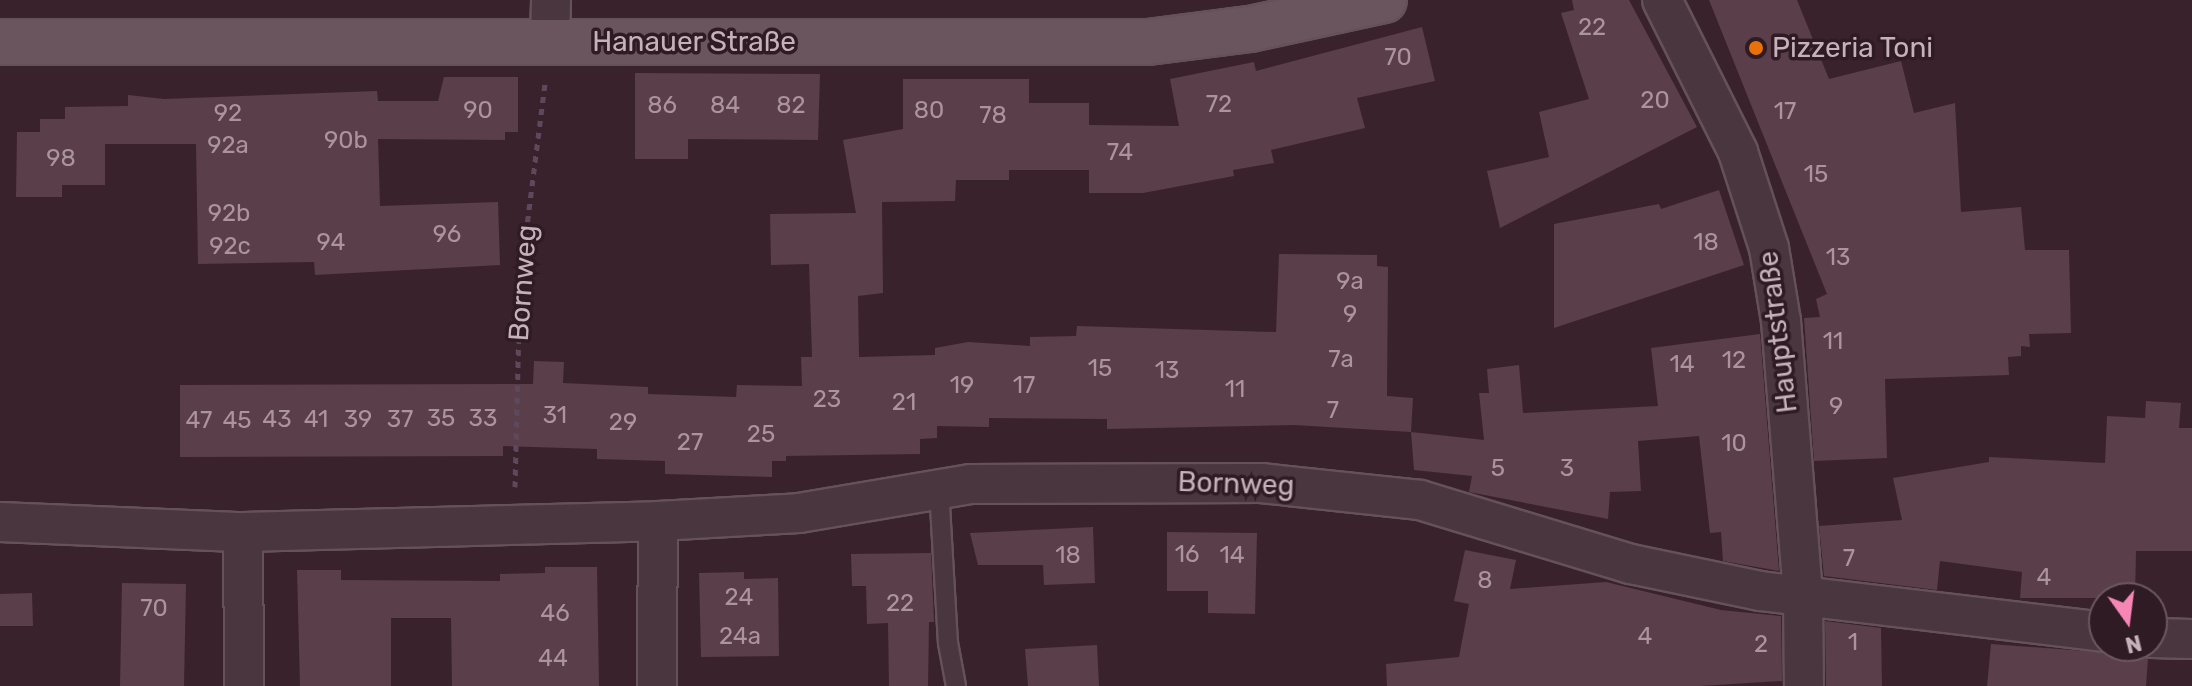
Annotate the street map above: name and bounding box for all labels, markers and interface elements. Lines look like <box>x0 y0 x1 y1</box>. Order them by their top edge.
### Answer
house number: 22 <box>1578 14 1606 42</box>
street label: Hanauer Straße <box>592 25 796 59</box>
place label: Pizzeria Toni <box>1772 31 1934 65</box>
marker: Pizzeria Toni <box>1747 39 1765 57</box>
house number: 70 <box>1384 44 1412 72</box>
house number: 20 <box>1640 87 1670 115</box>
house number: 72 <box>1206 91 1232 119</box>
house number: 86 <box>647 92 677 120</box>
house number: 84 <box>710 92 740 120</box>
house number: 82 <box>776 92 806 120</box>
house number: 90 <box>463 97 493 125</box>
house number: 80 <box>914 97 944 125</box>
house number: 17 <box>1774 98 1796 126</box>
house number: 92 <box>214 100 242 128</box>
house number: 78 <box>979 102 1007 130</box>
house number: 90b <box>324 127 368 155</box>
house number: 92a <box>207 132 249 160</box>
house number: 74 <box>1107 139 1133 167</box>
house number: 98 <box>46 145 76 173</box>
house number: 15 <box>1804 161 1828 189</box>
house number: 92b <box>208 200 250 228</box>
house number: 96 <box>433 221 461 249</box>
street label: Bornweg <box>502 224 544 342</box>
house number: 94 <box>317 229 345 257</box>
house number: 18 <box>1693 229 1719 257</box>
house number: 92c <box>209 233 251 261</box>
house number: 13 <box>1826 244 1850 272</box>
street label: Hauptstraße <box>1751 249 1805 415</box>
house number: 9a <box>1336 268 1364 296</box>
house number: 9 <box>1343 301 1357 329</box>
house number: 11 <box>1823 328 1843 356</box>
house number: 7a <box>1328 346 1354 374</box>
house number: 12 <box>1722 347 1746 375</box>
house number: 14 <box>1669 351 1695 379</box>
house number: 15 <box>1088 355 1112 383</box>
house number: 13 <box>1155 357 1179 385</box>
house number: 19 <box>950 372 974 400</box>
house number: 17 <box>1013 372 1035 400</box>
house number: 11 <box>1225 376 1245 404</box>
house number: 23 <box>813 386 841 414</box>
house number: 21 <box>892 389 916 417</box>
house number: 9 <box>1829 393 1843 421</box>
house number: 7 <box>1327 397 1339 425</box>
house number: 31 <box>543 402 567 430</box>
house number: 35 <box>427 405 455 433</box>
house number: 33 <box>469 405 497 433</box>
house number: 43 <box>262 406 292 434</box>
house number: 41 <box>304 406 328 434</box>
house number: 39 <box>344 406 372 434</box>
house number: 37 <box>387 406 413 434</box>
house number: 47 <box>186 407 212 435</box>
house number: 45 <box>222 407 252 435</box>
house number: 29 <box>609 409 637 437</box>
house number: 25 <box>747 421 775 449</box>
house number: 27 <box>677 429 703 457</box>
house number: 10 <box>1721 430 1747 458</box>
house number: 5 <box>1491 455 1505 483</box>
house number: 3 <box>1560 455 1574 483</box>
street label: Bornweg <box>1177 465 1295 503</box>
house number: 16 <box>1175 541 1199 569</box>
house number: 18 <box>1055 542 1081 570</box>
house number: 14 <box>1219 542 1245 570</box>
house number: 7 <box>1843 545 1855 573</box>
house number: 4 <box>2037 564 2051 592</box>
house number: 8 <box>1477 567 1493 595</box>
north arrow <box>2088 582 2168 662</box>
house number: 24 <box>725 584 753 612</box>
house number: 22 <box>886 590 914 618</box>
house number: 70 <box>140 595 168 623</box>
house number: 46 <box>540 600 570 628</box>
house number: 24a <box>719 623 761 651</box>
house number: 4 <box>1638 623 1652 651</box>
house number: 1 <box>1848 629 1858 657</box>
text: N <box>2123 629 2144 659</box>
house number: 2 <box>1754 631 1768 659</box>
house number: 44 <box>538 645 568 673</box>

